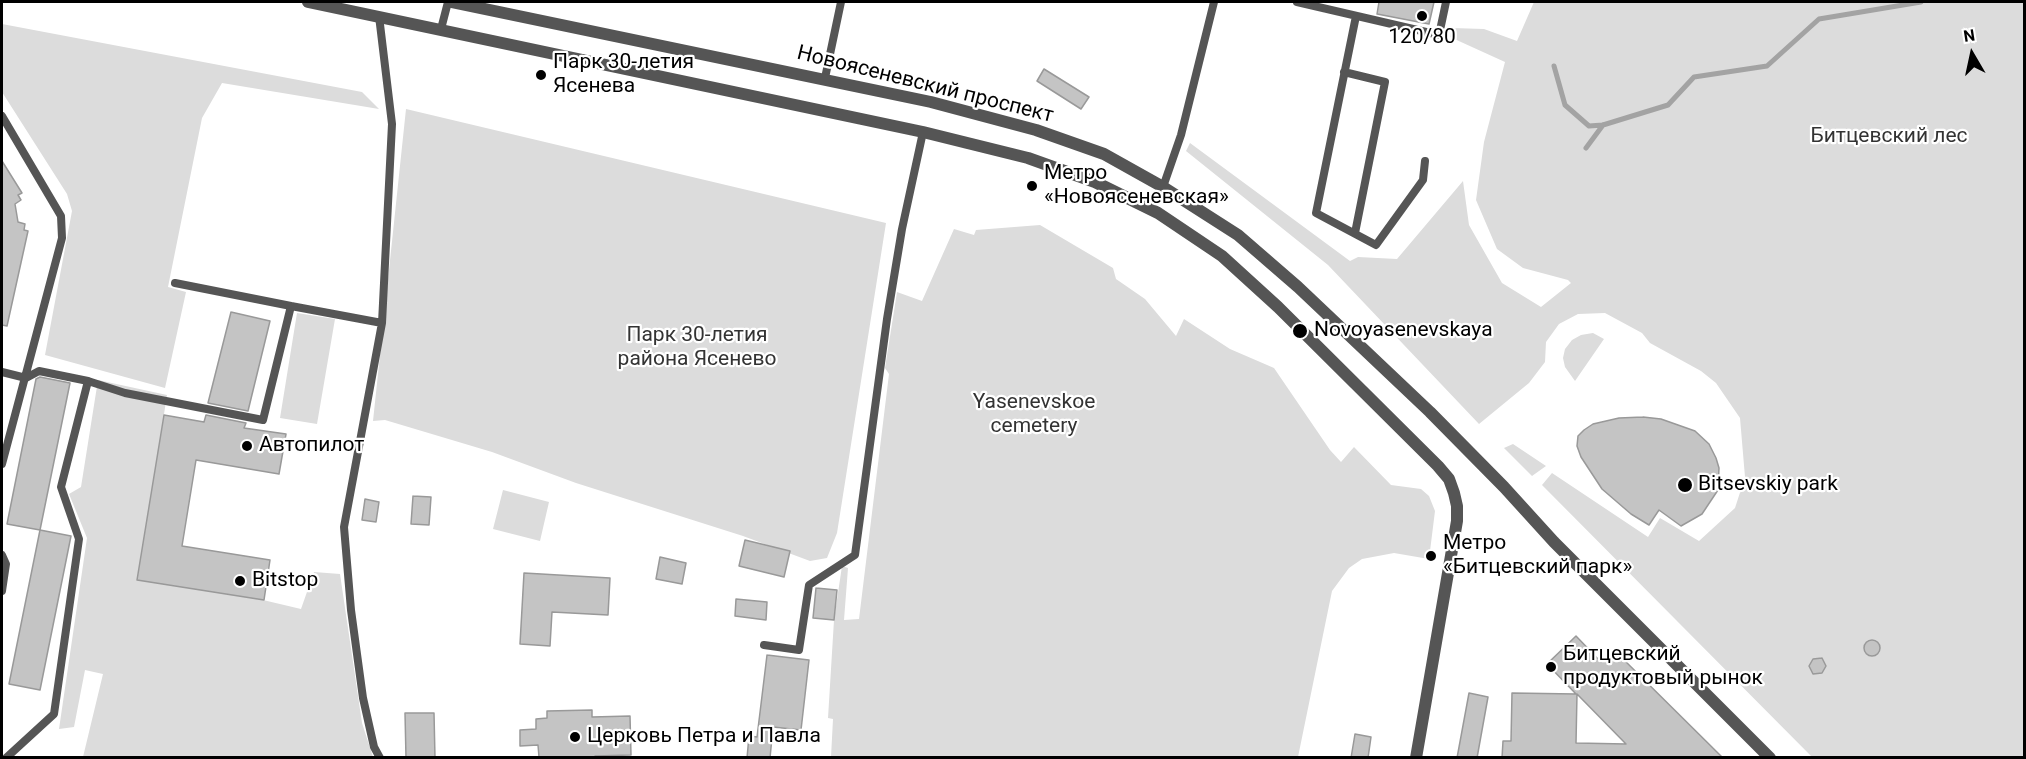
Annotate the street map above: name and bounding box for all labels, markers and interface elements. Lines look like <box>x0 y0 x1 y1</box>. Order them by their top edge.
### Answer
marker: 120/80 <box>1415 9 1429 23</box>
north arrow <box>1942 24 2002 84</box>
place label: 120/80 <box>1388 25 1456 51</box>
text: N <box>1962 25 1976 46</box>
street label: Новоясеневский проспект <box>794 41 1056 129</box>
place label: Парк 30-летия Ясенева <box>553 50 694 100</box>
marker: Парк 30-летия Ясенева <box>534 68 548 82</box>
park label: Битцевский лес <box>1810 124 1968 150</box>
place label: Метро «Новоясеневская» <box>1044 161 1229 211</box>
marker: Метро «Новоясеневская» <box>1025 179 1039 193</box>
place label: Novoyasenevskaya <box>1314 318 1493 344</box>
marker: Novoyasenevskaya <box>1291 322 1309 340</box>
park label: Парк 30-летия района Ясенево <box>618 323 776 373</box>
park label: Yasenevskoe cemetery <box>973 390 1095 440</box>
place label: Автопилот <box>259 433 364 459</box>
marker: Автопилот <box>240 439 254 453</box>
place label: Bitsevskiy park <box>1698 472 1838 498</box>
marker: Bitsevskiy park <box>1676 476 1694 494</box>
place label: Метро «Битцевский парк» <box>1443 531 1632 581</box>
marker: Метро «Битцевский парк» <box>1424 549 1438 563</box>
place label: Bitstop <box>252 568 318 594</box>
marker: Bitstop <box>233 574 247 588</box>
place label: Битцевский продуктовый рынок <box>1563 642 1763 692</box>
marker: Битцевский продуктовый рынок <box>1544 660 1558 674</box>
place label: Церковь Петра и Павла <box>587 724 821 750</box>
marker: Церковь Петра и Павла <box>568 730 582 744</box>

